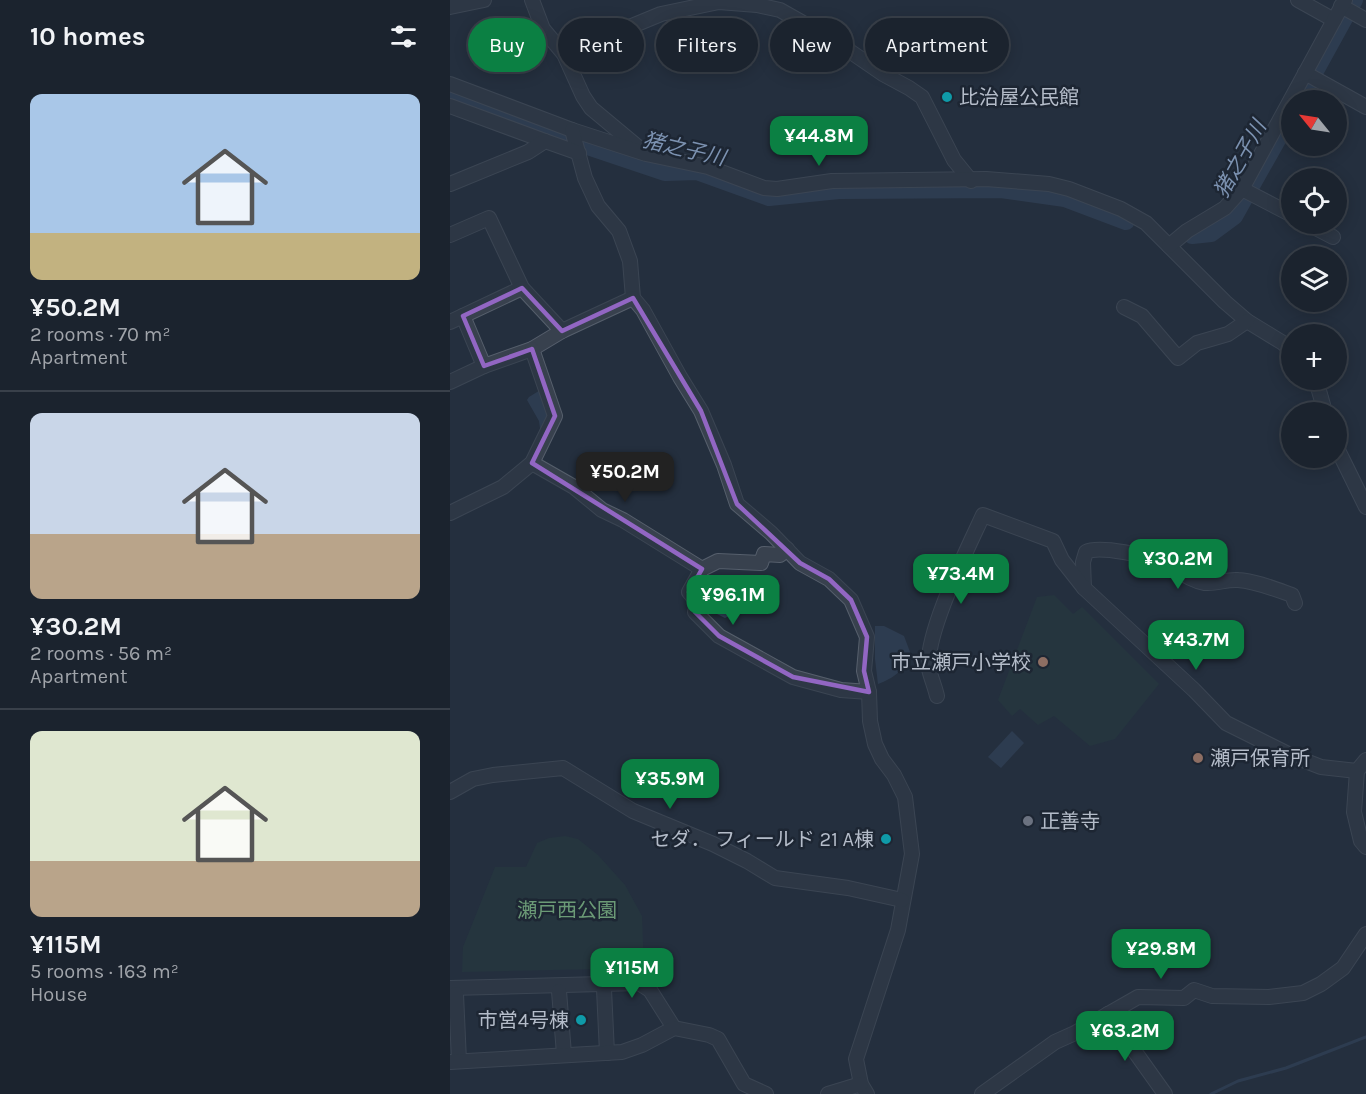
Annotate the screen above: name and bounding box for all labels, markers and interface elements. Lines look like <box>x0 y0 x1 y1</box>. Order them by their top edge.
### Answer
chip: Buy <box>468 18 546 72</box>
chip: Rent <box>558 18 644 72</box>
chip: Filters <box>656 18 758 72</box>
chip: New <box>770 18 853 72</box>
chip: Apartment <box>865 18 1009 72</box>
icon: filters <box>387 20 420 53</box>
text: 10 homes <box>30 21 145 52</box>
place label: 比治屋公民館 <box>959 86 1079 109</box>
marker: 比治屋公民館 <box>940 90 954 104</box>
north arrow <box>1281 90 1347 156</box>
map controls <box>1281 90 1347 468</box>
water label: 猪之子川 <box>1209 115 1272 202</box>
pin: ¥44.8M <box>770 116 868 167</box>
text: ¥44.8M <box>784 124 854 147</box>
water label: 猪之子川 <box>640 128 730 171</box>
icon: home <box>171 133 279 241</box>
button: locate <box>1281 168 1347 234</box>
button: layers <box>1281 246 1347 312</box>
text: ¥50.2M <box>30 292 121 323</box>
text: 2 rooms · 70 m² <box>30 323 170 346</box>
button: + <box>1281 324 1347 390</box>
text: Apartment <box>30 346 128 369</box>
button: − <box>1281 402 1347 468</box>
icon: home <box>171 452 279 560</box>
pin: ¥50.2M <box>576 452 674 503</box>
text: ¥50.2M <box>590 460 660 483</box>
pin: ¥30.2M <box>1129 539 1227 590</box>
text: ¥30.2M <box>1143 547 1213 570</box>
pin: ¥73.4M <box>912 554 1010 605</box>
text: ¥73.4M <box>927 562 995 585</box>
pin: ¥96.1M <box>684 575 782 626</box>
text: ¥96.1M <box>701 583 766 606</box>
text: ¥30.2M <box>30 611 122 642</box>
pin: ¥43.7M <box>1147 620 1245 671</box>
text: ¥43.7M <box>1162 628 1230 651</box>
text: 2 rooms · 56 m² <box>30 642 172 665</box>
place label: 市立瀬戸小学校 <box>891 651 1031 674</box>
marker: 市立瀬戸小学校 <box>1036 655 1050 669</box>
text: Apartment <box>30 665 128 688</box>
place label: 瀬戸保育所 <box>1210 747 1310 770</box>
marker: 瀬戸保育所 <box>1191 751 1205 765</box>
pin: ¥35.9M <box>621 759 719 810</box>
text: ¥35.9M <box>635 767 705 790</box>
icon: home <box>171 770 279 878</box>
place label: 正善寺 <box>1040 810 1100 833</box>
marker: 正善寺 <box>1021 814 1035 828</box>
place label: セダ． フィールド 21 A棟 <box>650 828 874 851</box>
marker: セダ． フィールド 21 A棟 <box>879 832 893 846</box>
park label: 瀬戸西公園 <box>517 899 617 922</box>
text: ¥115M <box>30 929 102 960</box>
pin: ¥29.8M <box>1112 929 1210 980</box>
text: ¥29.8M <box>1126 937 1196 960</box>
pin: ¥115M <box>590 948 674 999</box>
text: ¥115M <box>604 956 660 979</box>
text: 5 rooms · 163 m² <box>30 960 179 983</box>
text: House <box>30 983 87 1006</box>
place label: 市営4号棟 <box>478 1009 569 1032</box>
pin: ¥63.2M <box>1076 1011 1174 1062</box>
marker: 市営4号棟 <box>574 1013 588 1027</box>
text: ¥63.2M <box>1090 1019 1160 1042</box>

